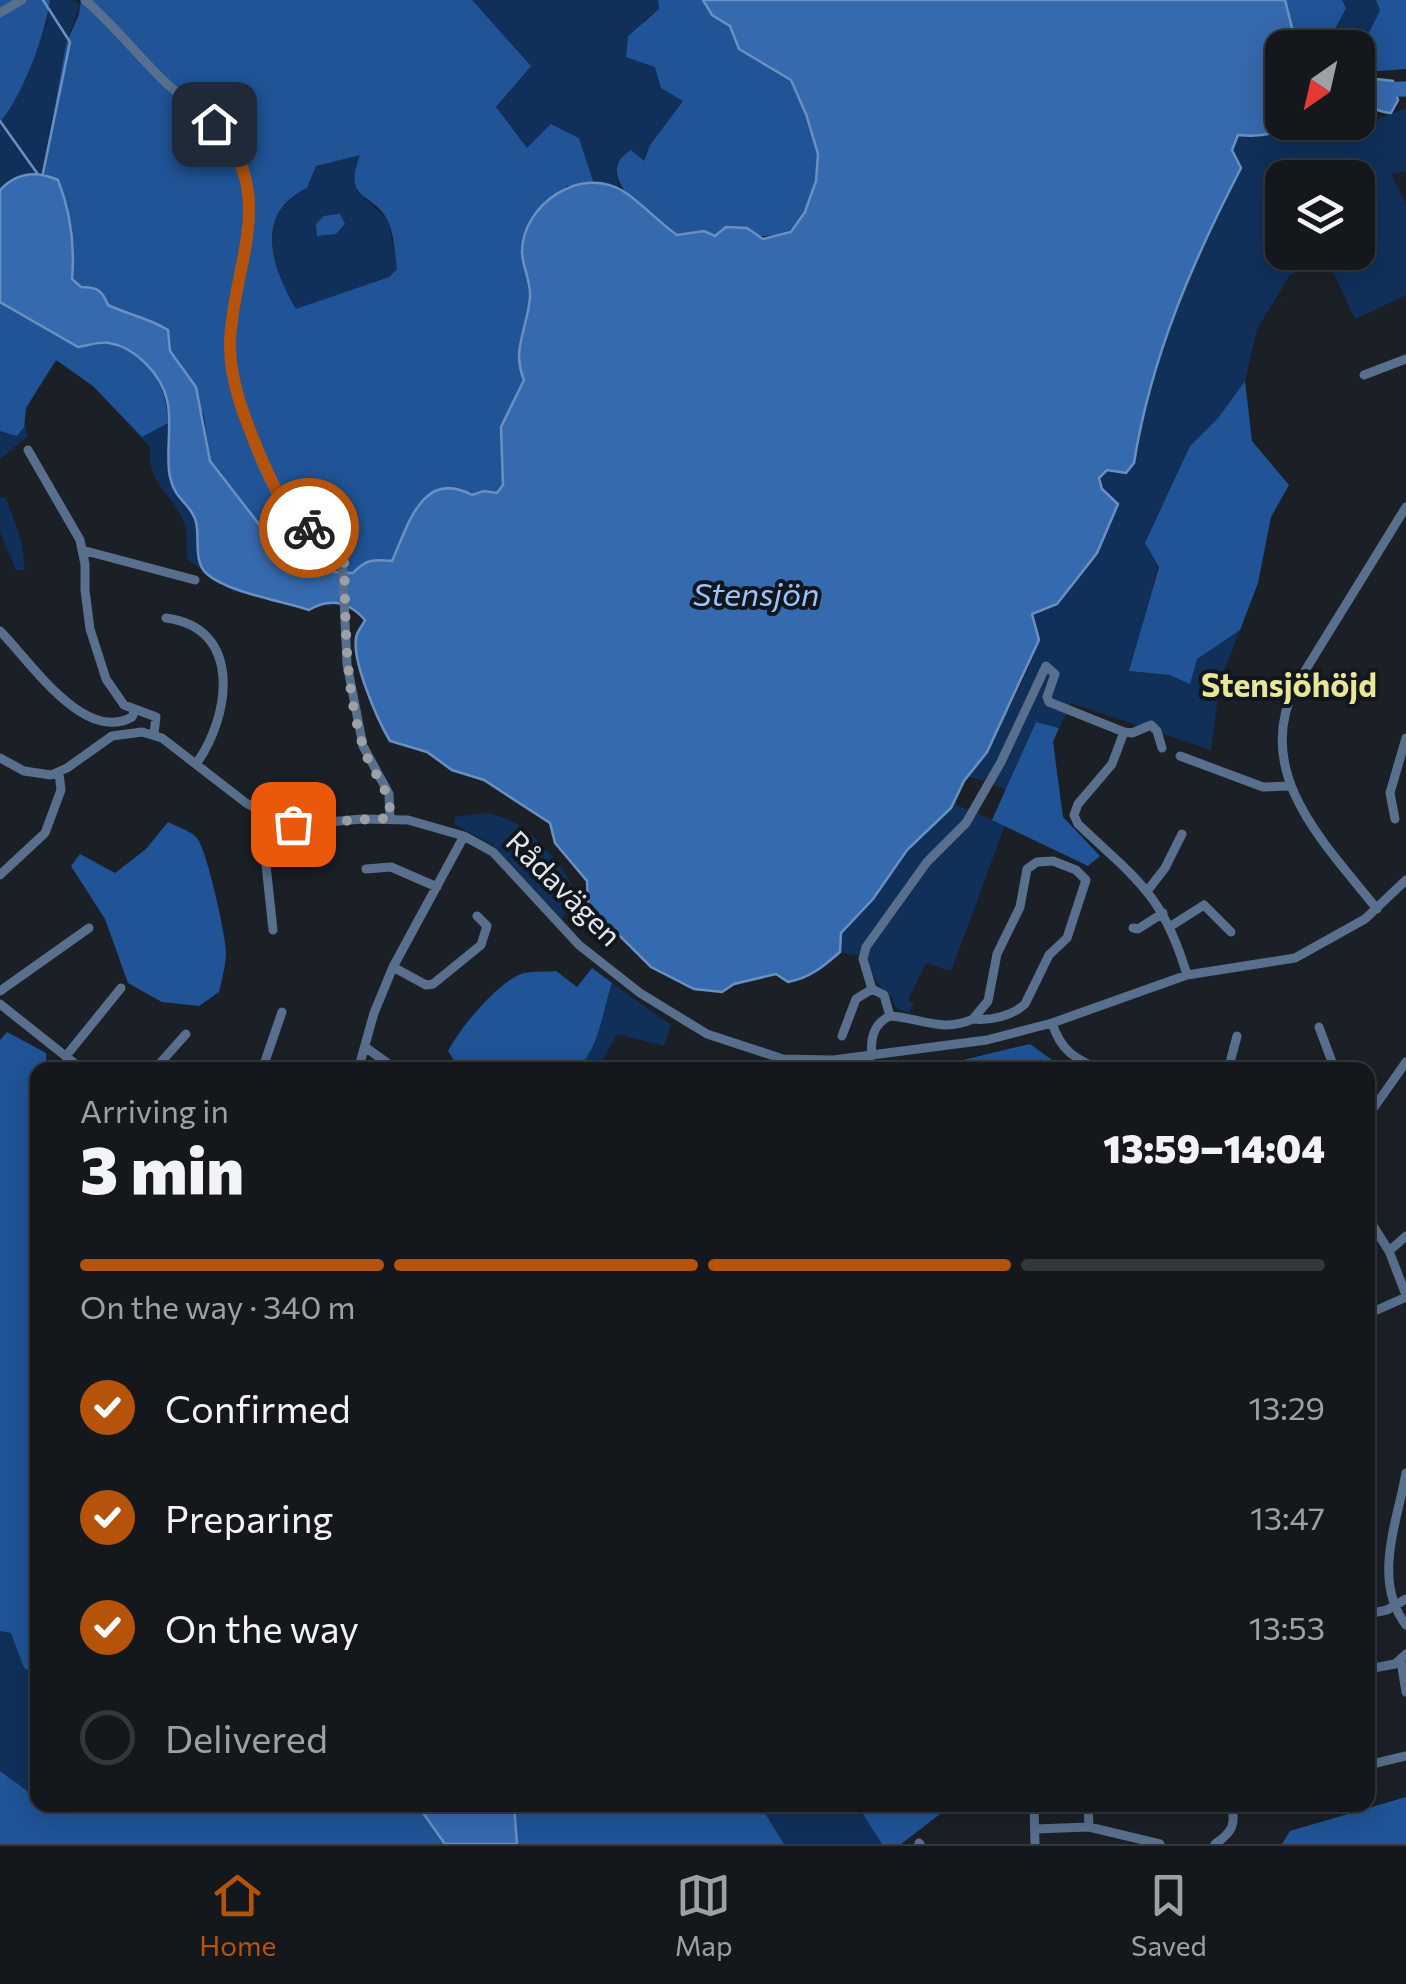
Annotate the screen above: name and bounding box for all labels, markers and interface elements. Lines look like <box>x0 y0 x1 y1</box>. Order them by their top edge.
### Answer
north arrow <box>1265 30 1375 140</box>
map controls <box>1265 30 1375 270</box>
pin <box>172 82 257 167</box>
icon: home <box>187 97 242 152</box>
button: layers <box>1265 160 1375 270</box>
courier <box>259 478 359 578</box>
icon: bike <box>282 501 337 556</box>
water label: Stensjön <box>693 573 819 613</box>
district label: Stensjöhöjd <box>1201 664 1377 704</box>
pin <box>251 782 336 867</box>
icon: bag <box>266 797 321 852</box>
street label: Rådavägen <box>499 822 630 953</box>
text: Arriving in <box>80 1090 229 1130</box>
text: 13:59–14:04 <box>1103 1124 1325 1171</box>
text: 3 min <box>80 1128 244 1207</box>
text: On the way · 340 m <box>80 1286 356 1326</box>
icon: check <box>80 1380 135 1435</box>
text: Confirmed <box>165 1384 351 1431</box>
text: 13:29 <box>1248 1387 1325 1427</box>
icon: check <box>80 1490 135 1545</box>
text: Preparing <box>165 1494 333 1541</box>
text: 13:47 <box>1250 1497 1325 1537</box>
icon: check <box>80 1600 135 1655</box>
text: On the way <box>165 1604 359 1651</box>
text: 13:53 <box>1249 1607 1325 1647</box>
text: Delivered <box>165 1714 328 1761</box>
tab: Home <box>199 1868 276 1962</box>
tab: Map <box>675 1868 733 1962</box>
tab: Saved <box>1131 1868 1207 1962</box>

